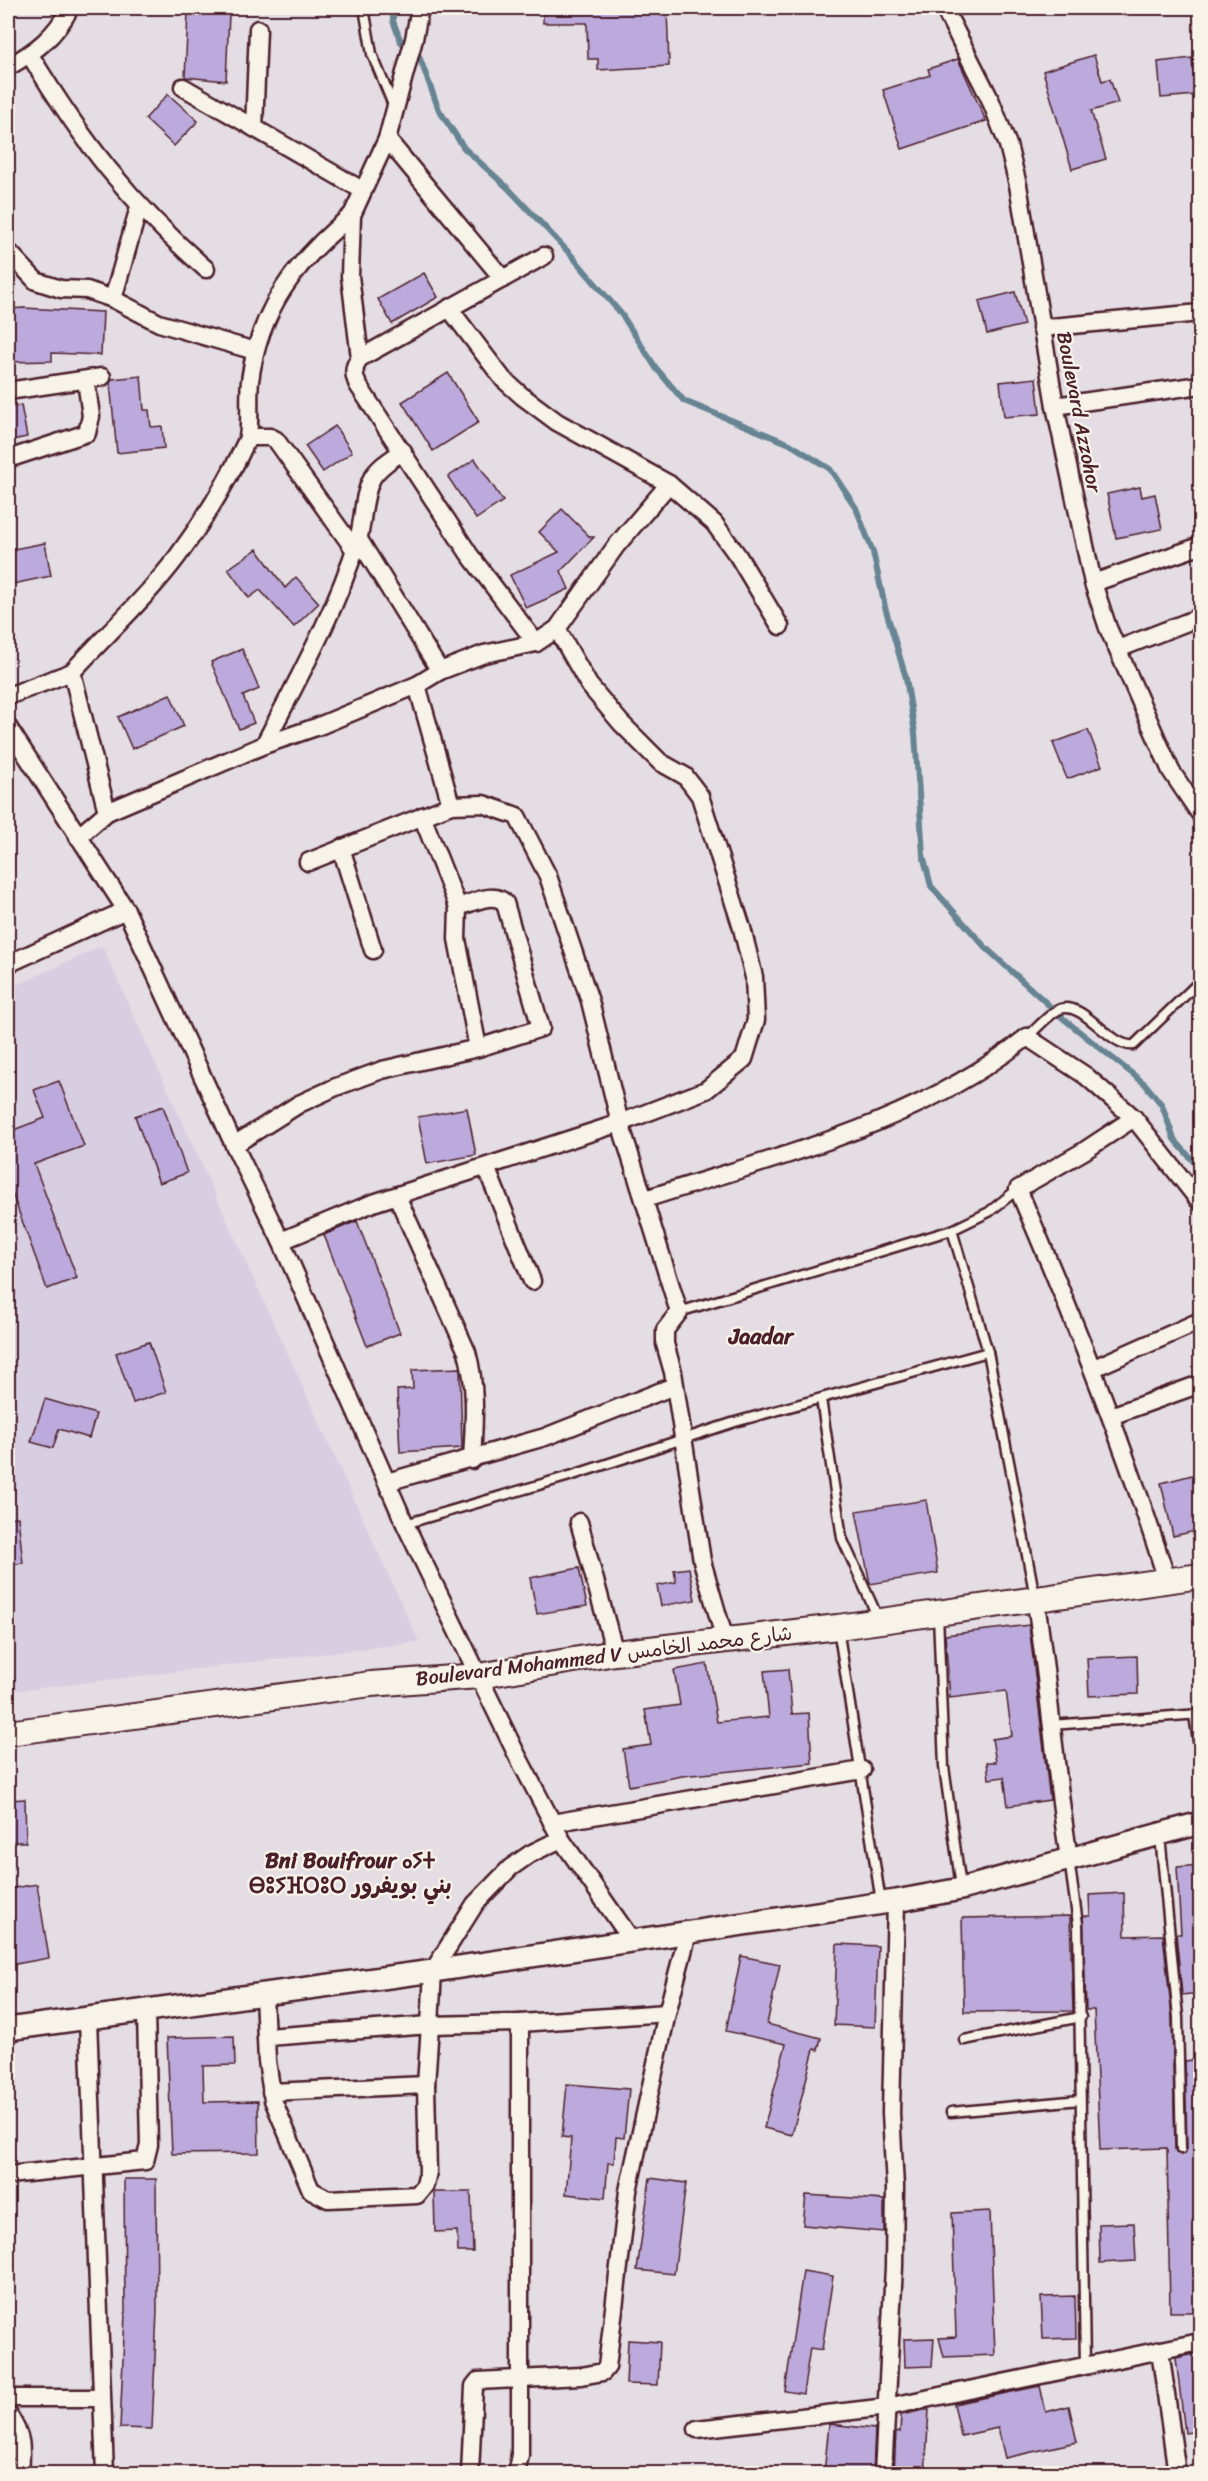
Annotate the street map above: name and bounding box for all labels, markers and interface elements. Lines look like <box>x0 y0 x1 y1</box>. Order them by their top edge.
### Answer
street label: Boulevard Azzohor <box>1046 329 1112 497</box>
district label: Jaadar <box>727 1317 795 1356</box>
street label: Boulevard Mohammed V شارع محمد الخامس <box>414 1616 794 1696</box>
district label: Bni Bouifrour ⴰⵢⵜ ⴱⵓⵢⴼⵔⵓⵔ بني بويفرور <box>248 1841 452 1905</box>

